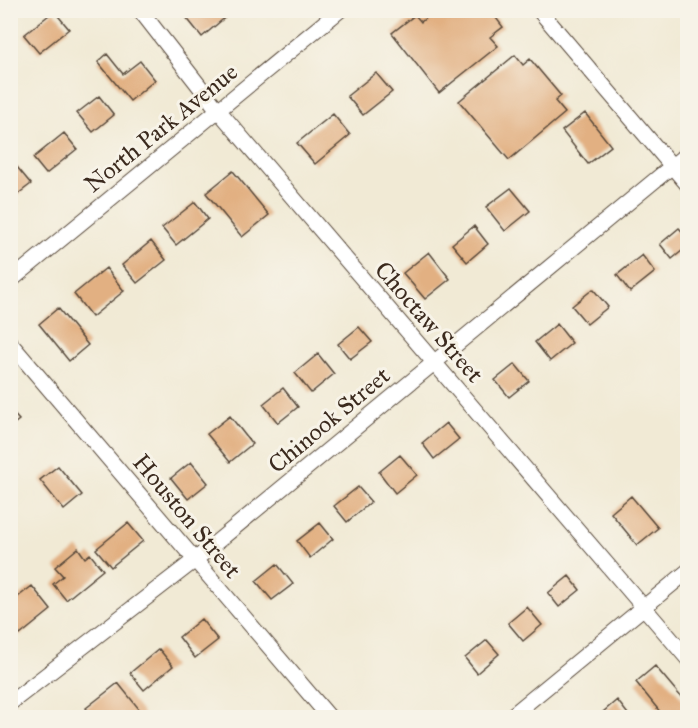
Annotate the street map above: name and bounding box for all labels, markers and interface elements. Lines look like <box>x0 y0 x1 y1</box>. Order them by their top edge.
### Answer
street label: North Park Avenue <box>78 57 244 199</box>
street label: Choctaw Street <box>368 255 490 389</box>
street label: Chinook Street <box>262 360 396 480</box>
street label: Houston Street <box>126 448 248 585</box>

